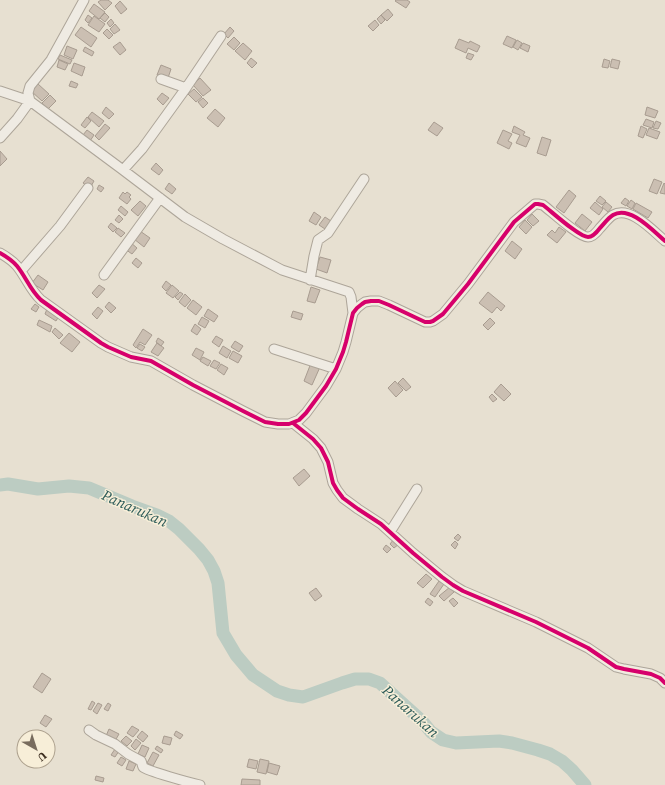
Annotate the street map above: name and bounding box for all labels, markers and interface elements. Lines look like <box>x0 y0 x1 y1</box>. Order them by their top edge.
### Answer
water label: Panarukan <box>98 484 172 532</box>
water label: Panarukan <box>377 679 444 743</box>
north arrow <box>16 729 56 769</box>
text: U <box>34 748 50 765</box>

